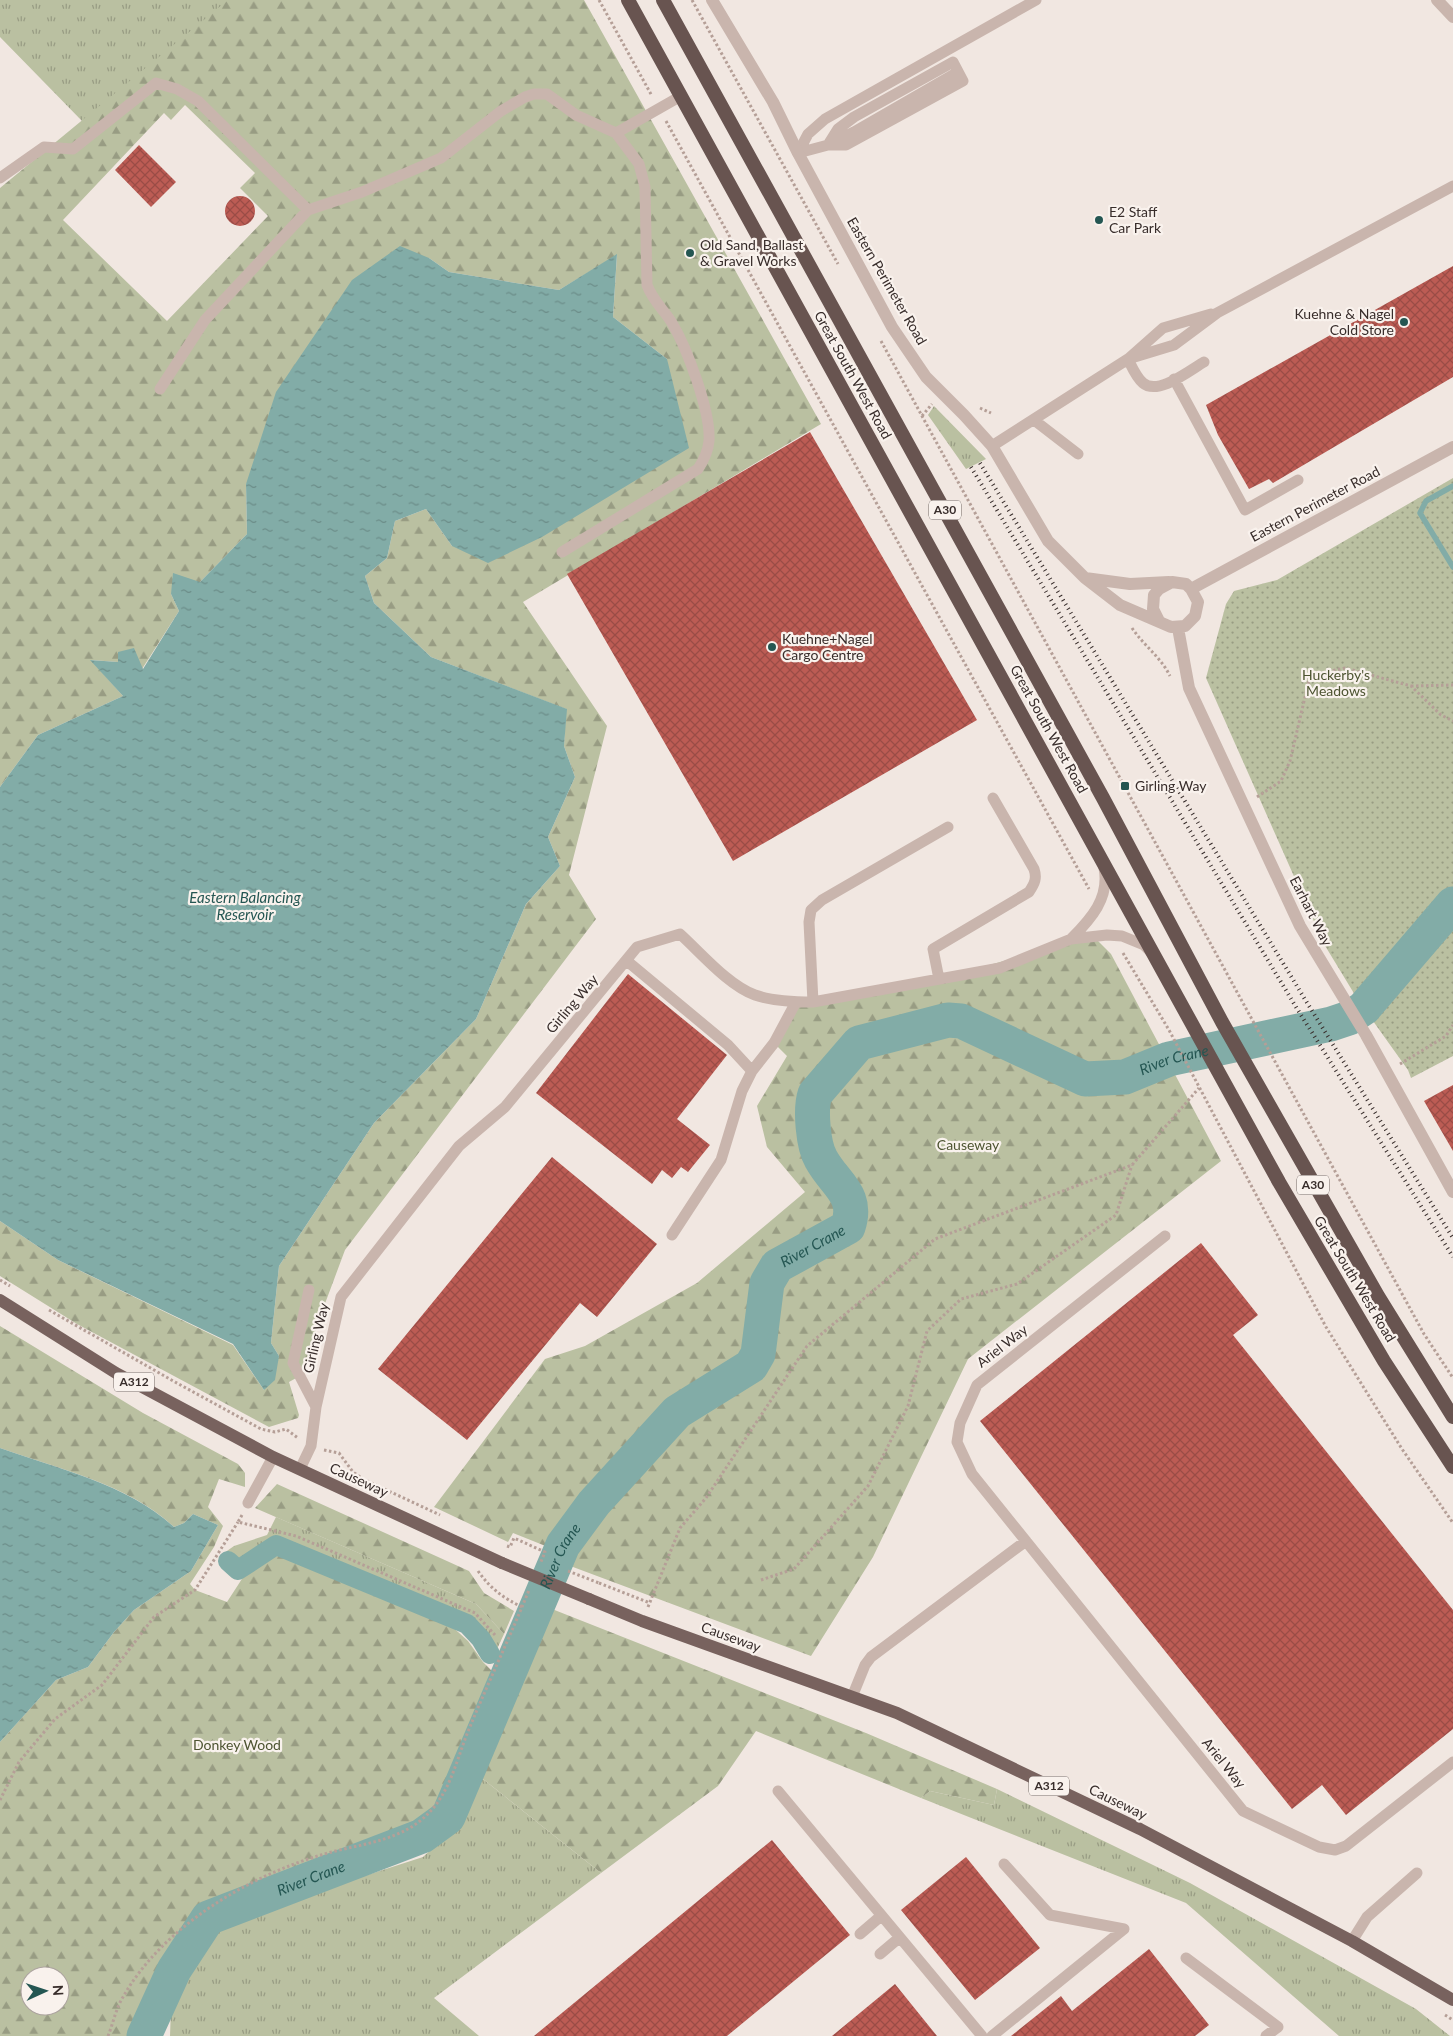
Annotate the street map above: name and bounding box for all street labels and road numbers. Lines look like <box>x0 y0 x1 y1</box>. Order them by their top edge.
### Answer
street label: Eastern Perimeter Road <box>844 214 931 348</box>
street label: Great South West Road <box>811 308 896 442</box>
street label: Eastern Perimeter Road <box>1247 462 1383 545</box>
road number: A30 <box>929 500 961 520</box>
street label: Great South West Road <box>1007 662 1092 796</box>
street label: Earhart Way <box>1287 873 1337 949</box>
street label: Girling Way <box>542 970 602 1037</box>
road number: A30 <box>1297 1176 1329 1194</box>
street label: Great South West Road <box>1311 1213 1400 1345</box>
street label: Girling Way <box>299 1300 332 1375</box>
street label: Ariel Way <box>973 1320 1031 1371</box>
road number: A312 <box>114 1372 154 1391</box>
street label: Causeway <box>327 1459 392 1501</box>
street label: Causeway <box>699 1618 764 1655</box>
street label: Ariel Way <box>1199 1734 1250 1792</box>
road number: A312 <box>1029 1776 1069 1795</box>
street label: Causeway <box>1086 1780 1151 1823</box>

